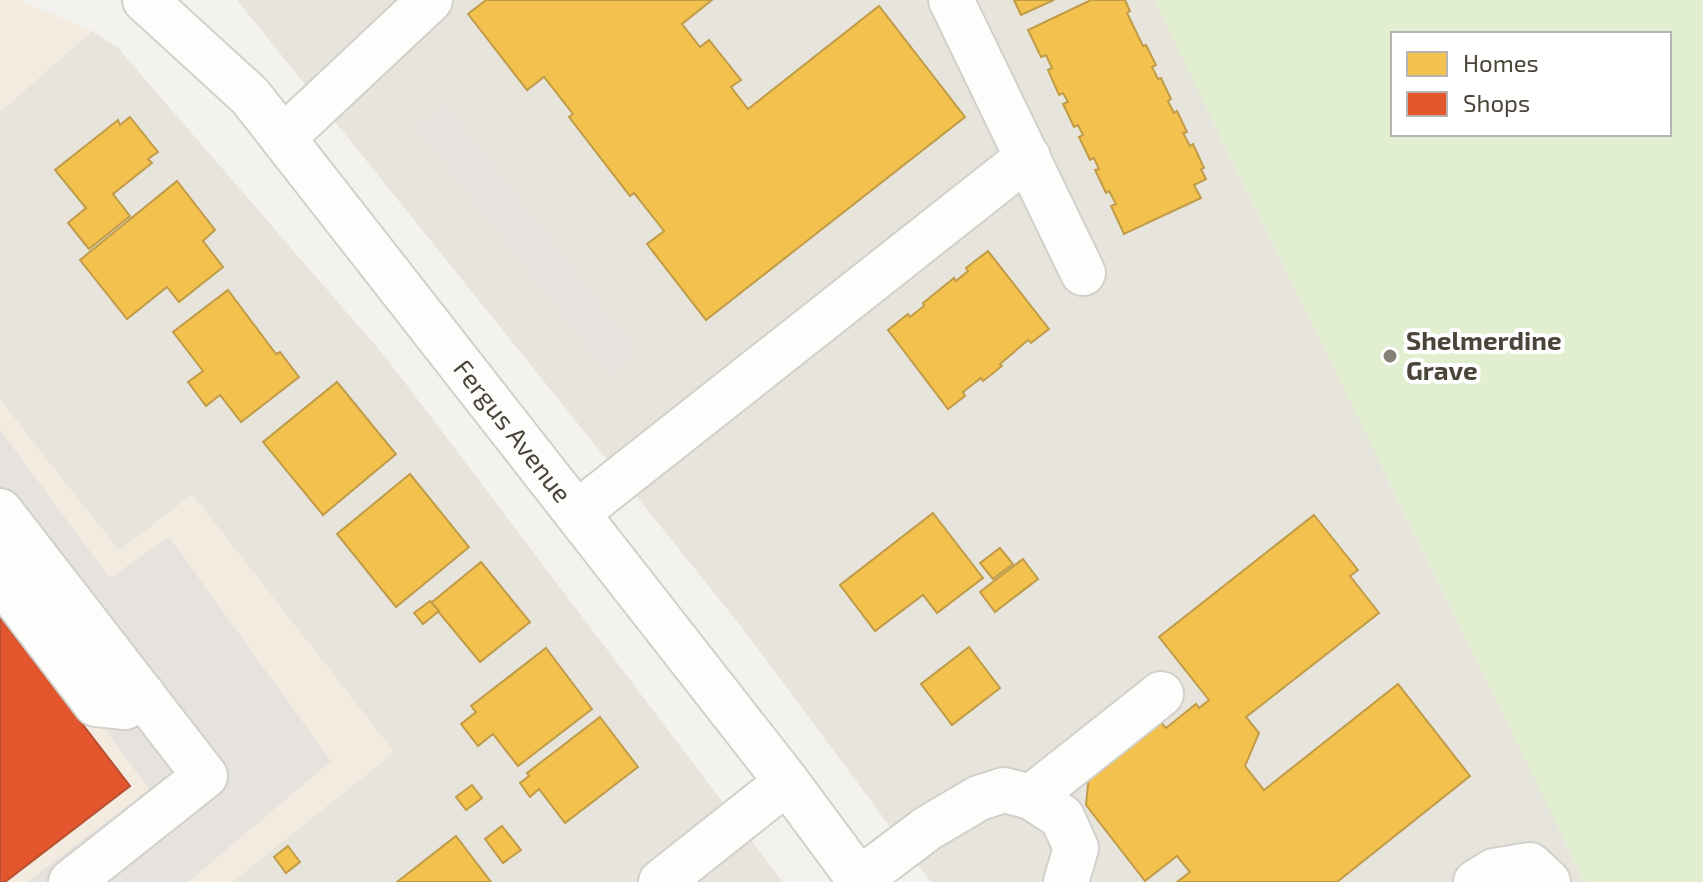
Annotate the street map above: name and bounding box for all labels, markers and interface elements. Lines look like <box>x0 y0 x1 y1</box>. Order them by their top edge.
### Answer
legend <box>1391 32 1671 136</box>
text: Homes <box>1463 48 1539 77</box>
text: Shops <box>1463 88 1530 117</box>
place label: Shelmerdine Grave <box>1406 324 1562 385</box>
marker: Shelmerdine Grave <box>1381 347 1399 365</box>
street label: Fergus Avenue <box>448 353 579 508</box>

